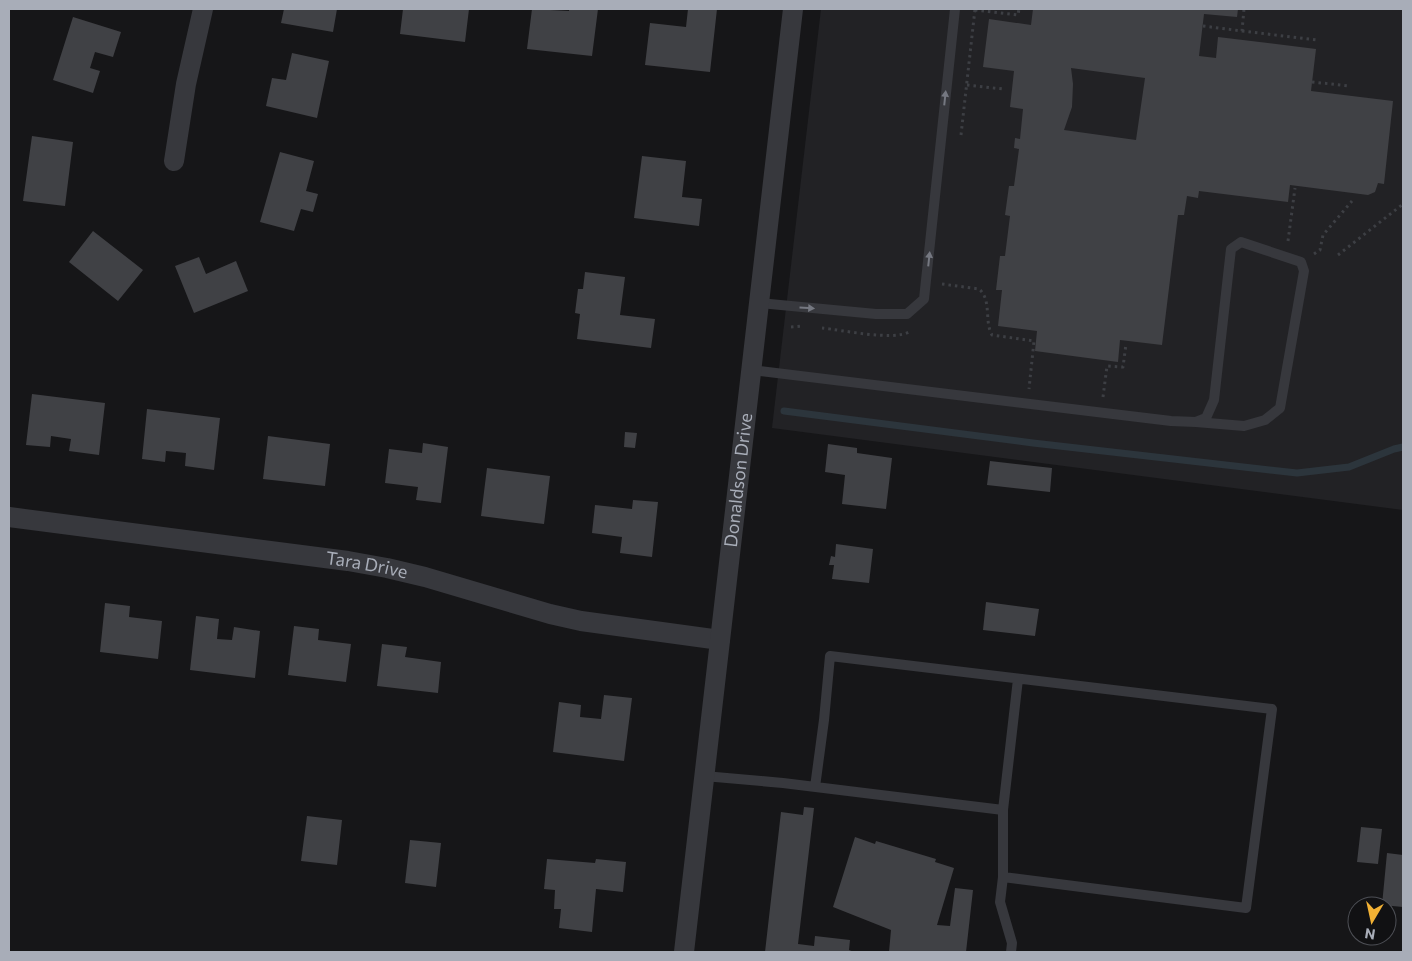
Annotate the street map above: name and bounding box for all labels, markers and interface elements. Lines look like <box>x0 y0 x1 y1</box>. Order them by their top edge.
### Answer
one-way arrow <box>942 90 950 106</box>
one-way arrow <box>925 251 933 267</box>
one-way arrow <box>800 304 816 312</box>
street label: Donaldson Drive <box>719 412 756 548</box>
street label: Tara Drive <box>325 546 410 583</box>
north arrow <box>1347 896 1397 946</box>
text: N <box>1363 925 1376 944</box>

